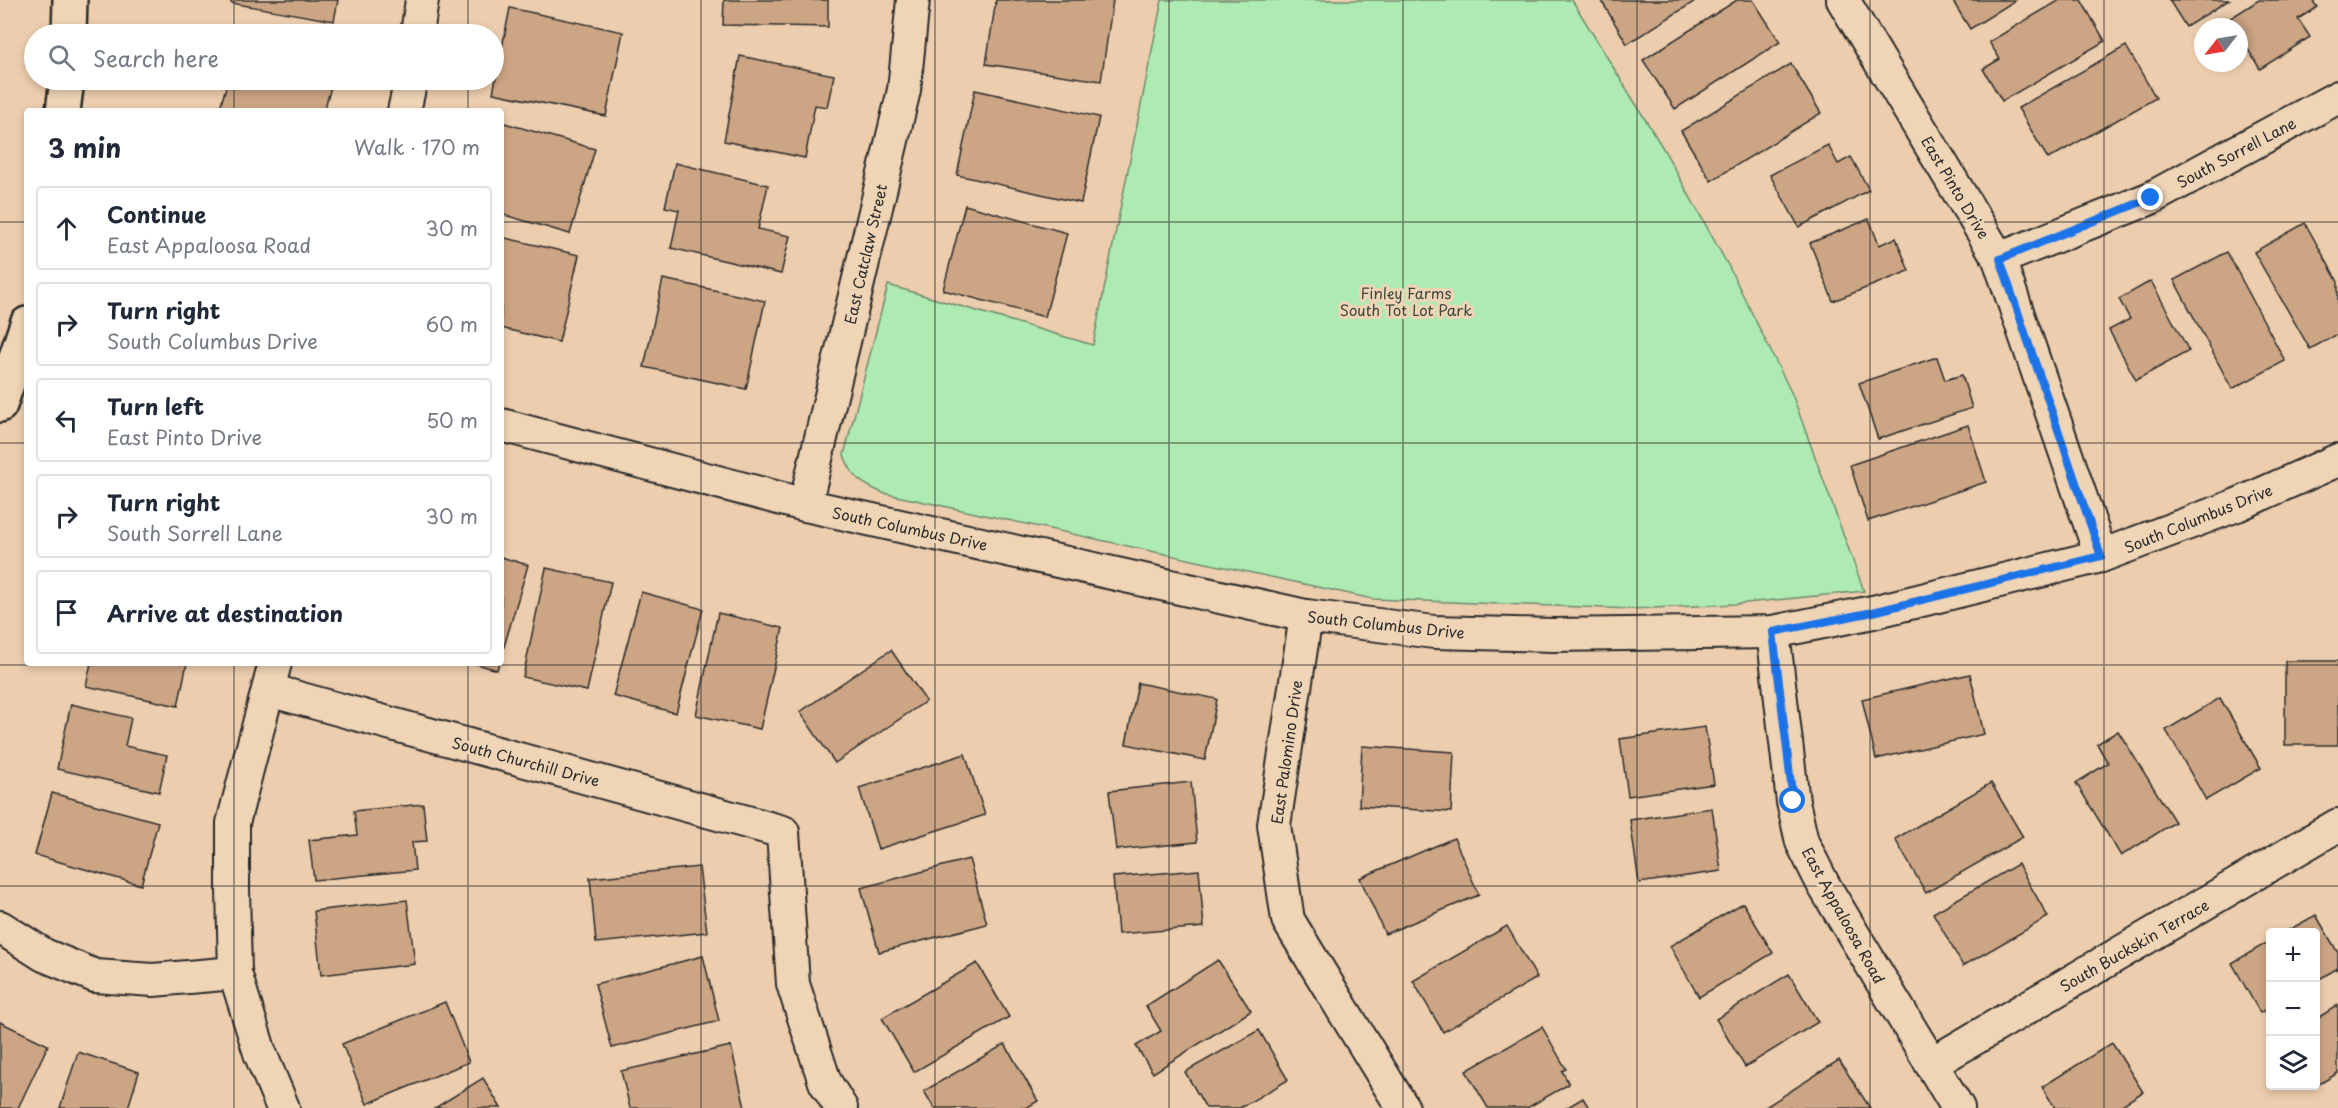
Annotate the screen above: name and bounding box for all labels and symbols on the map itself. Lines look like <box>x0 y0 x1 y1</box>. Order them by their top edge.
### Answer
north arrow <box>2194 18 2248 72</box>
street label: South Sorrell Lane <box>2172 111 2300 193</box>
street label: East Pinto Drive <box>1916 131 1996 243</box>
street label: East Catclaw Street <box>838 182 892 326</box>
route end <box>2137 184 2163 210</box>
park label: Finley Farms South Tot Lot Park <box>1340 281 1472 321</box>
street label: South Columbus Drive <box>2120 478 2276 558</box>
street label: South Columbus Drive <box>830 500 990 556</box>
street label: South Columbus Drive <box>1306 604 1466 644</box>
street label: East Palomino Drive <box>1265 678 1307 826</box>
street label: South Churchill Drive <box>450 730 602 792</box>
route start <box>1779 787 1805 813</box>
street label: East Appaloosa Road <box>1797 842 1891 988</box>
street label: South Buckskin Terrace <box>2055 893 2213 997</box>

